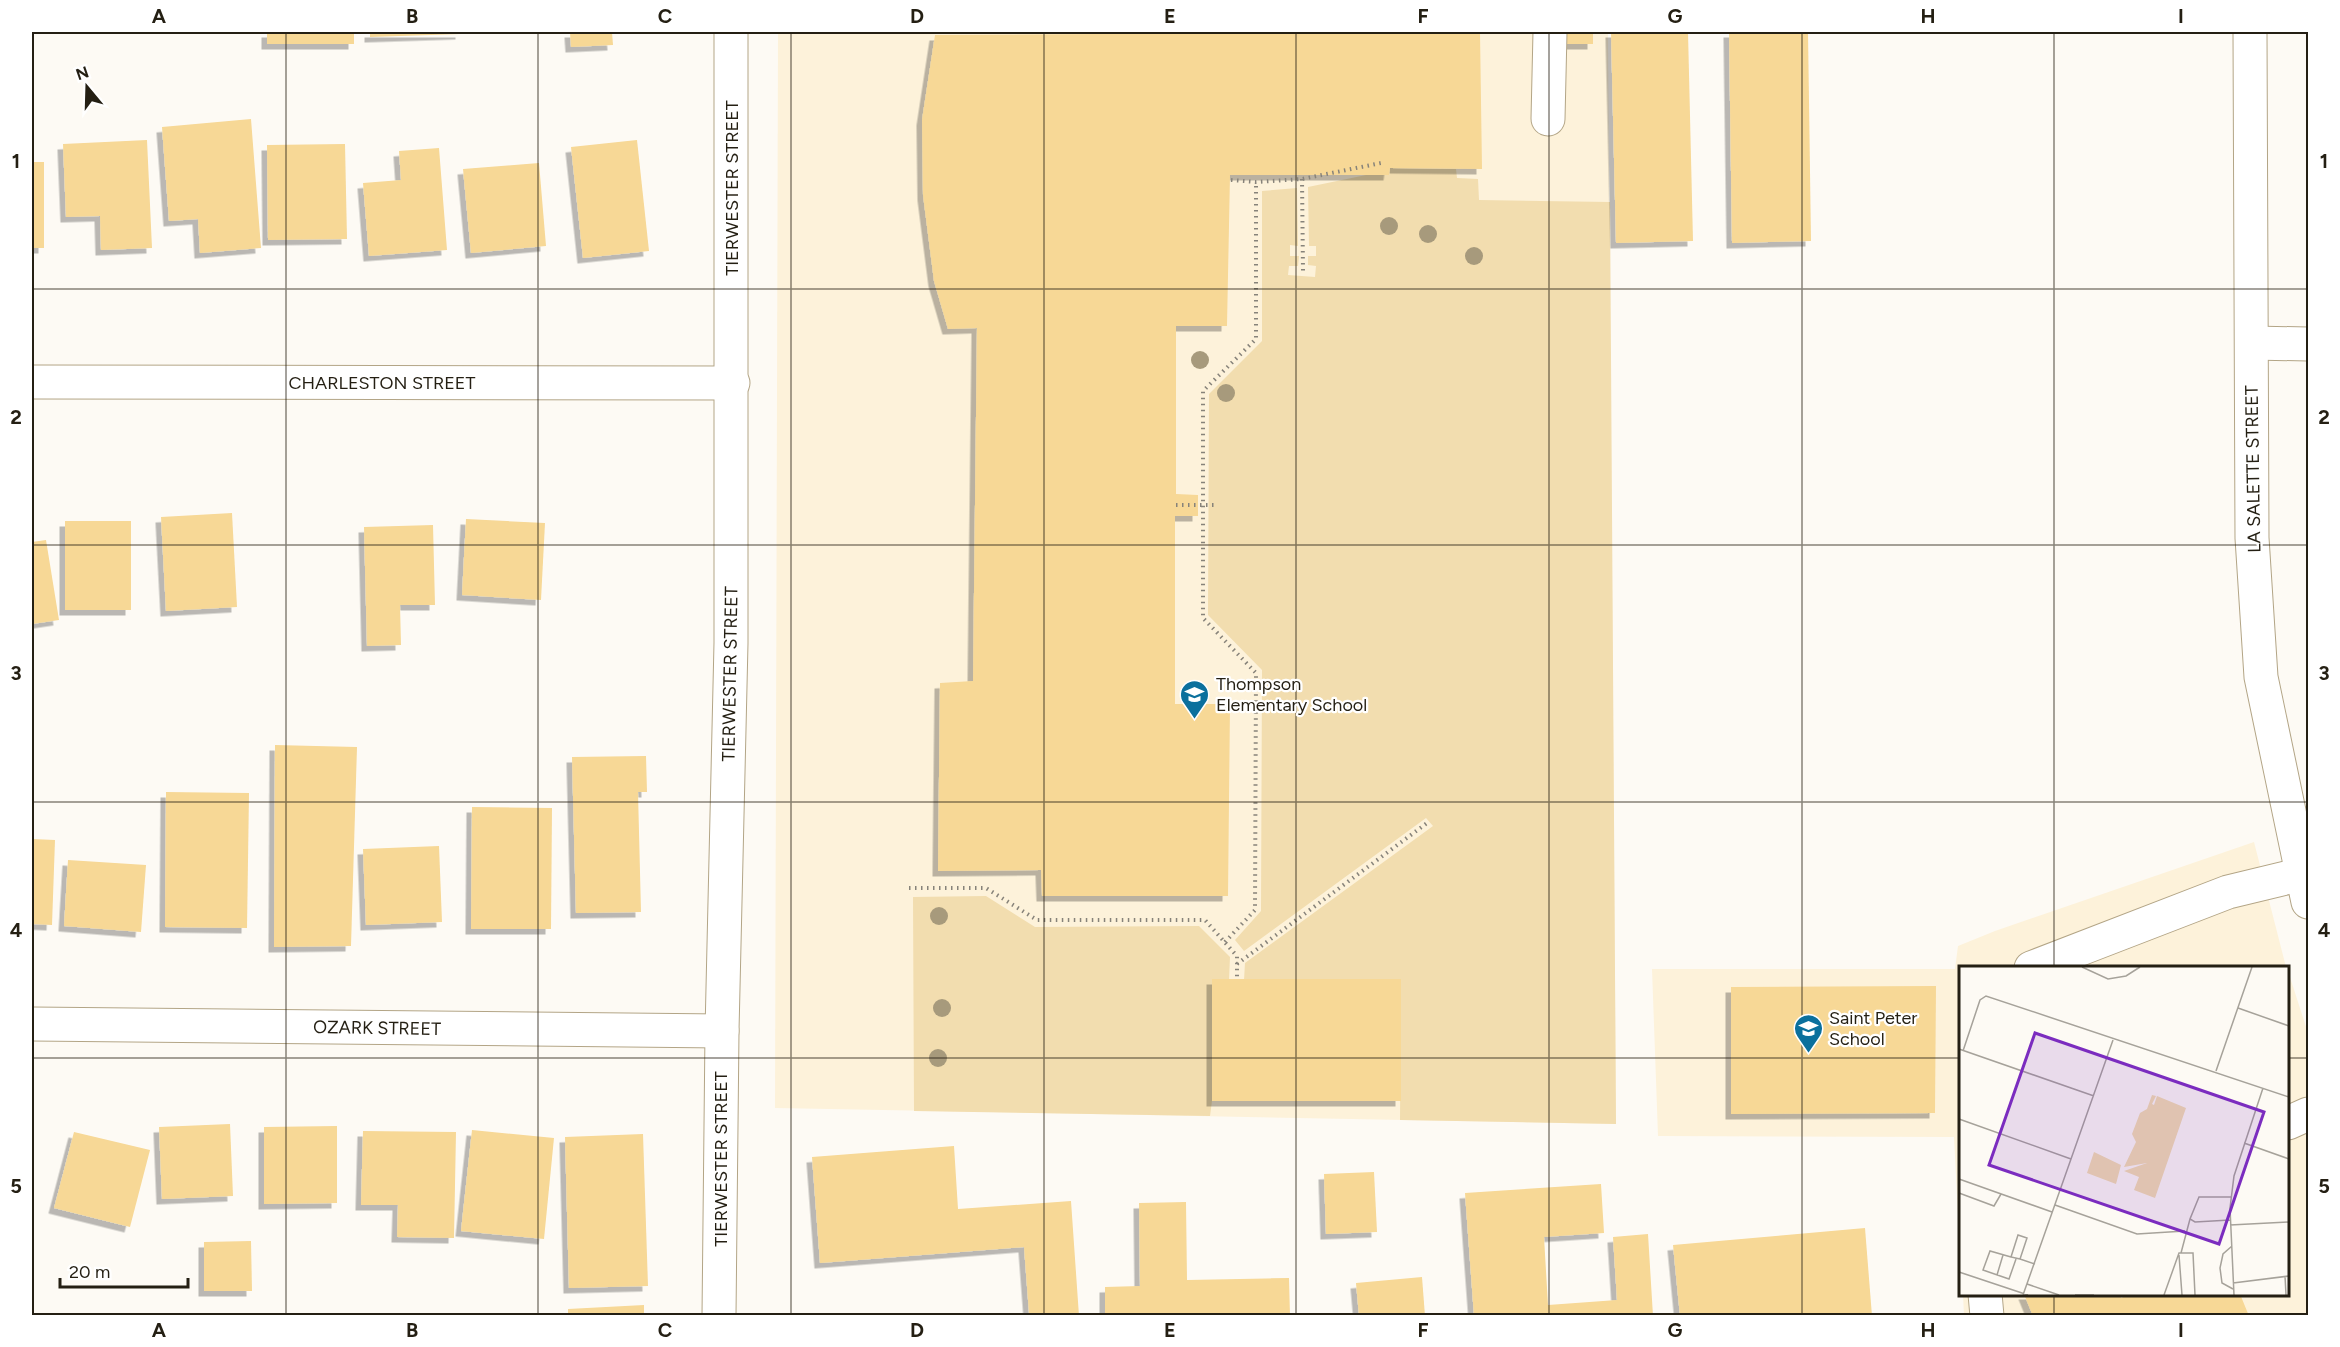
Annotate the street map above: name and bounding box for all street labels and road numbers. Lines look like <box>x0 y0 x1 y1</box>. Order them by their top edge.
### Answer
street label: TIERWESTER STREET <box>721 100 743 276</box>
street label: CHARLESTON STREET <box>289 372 475 394</box>
street label: LA SALETTE STREET <box>2241 385 2265 553</box>
street label: TIERWESTER STREET <box>717 586 743 762</box>
street label: OZARK STREET <box>313 1016 441 1040</box>
street label: TIERWESTER STREET <box>710 1071 732 1247</box>

